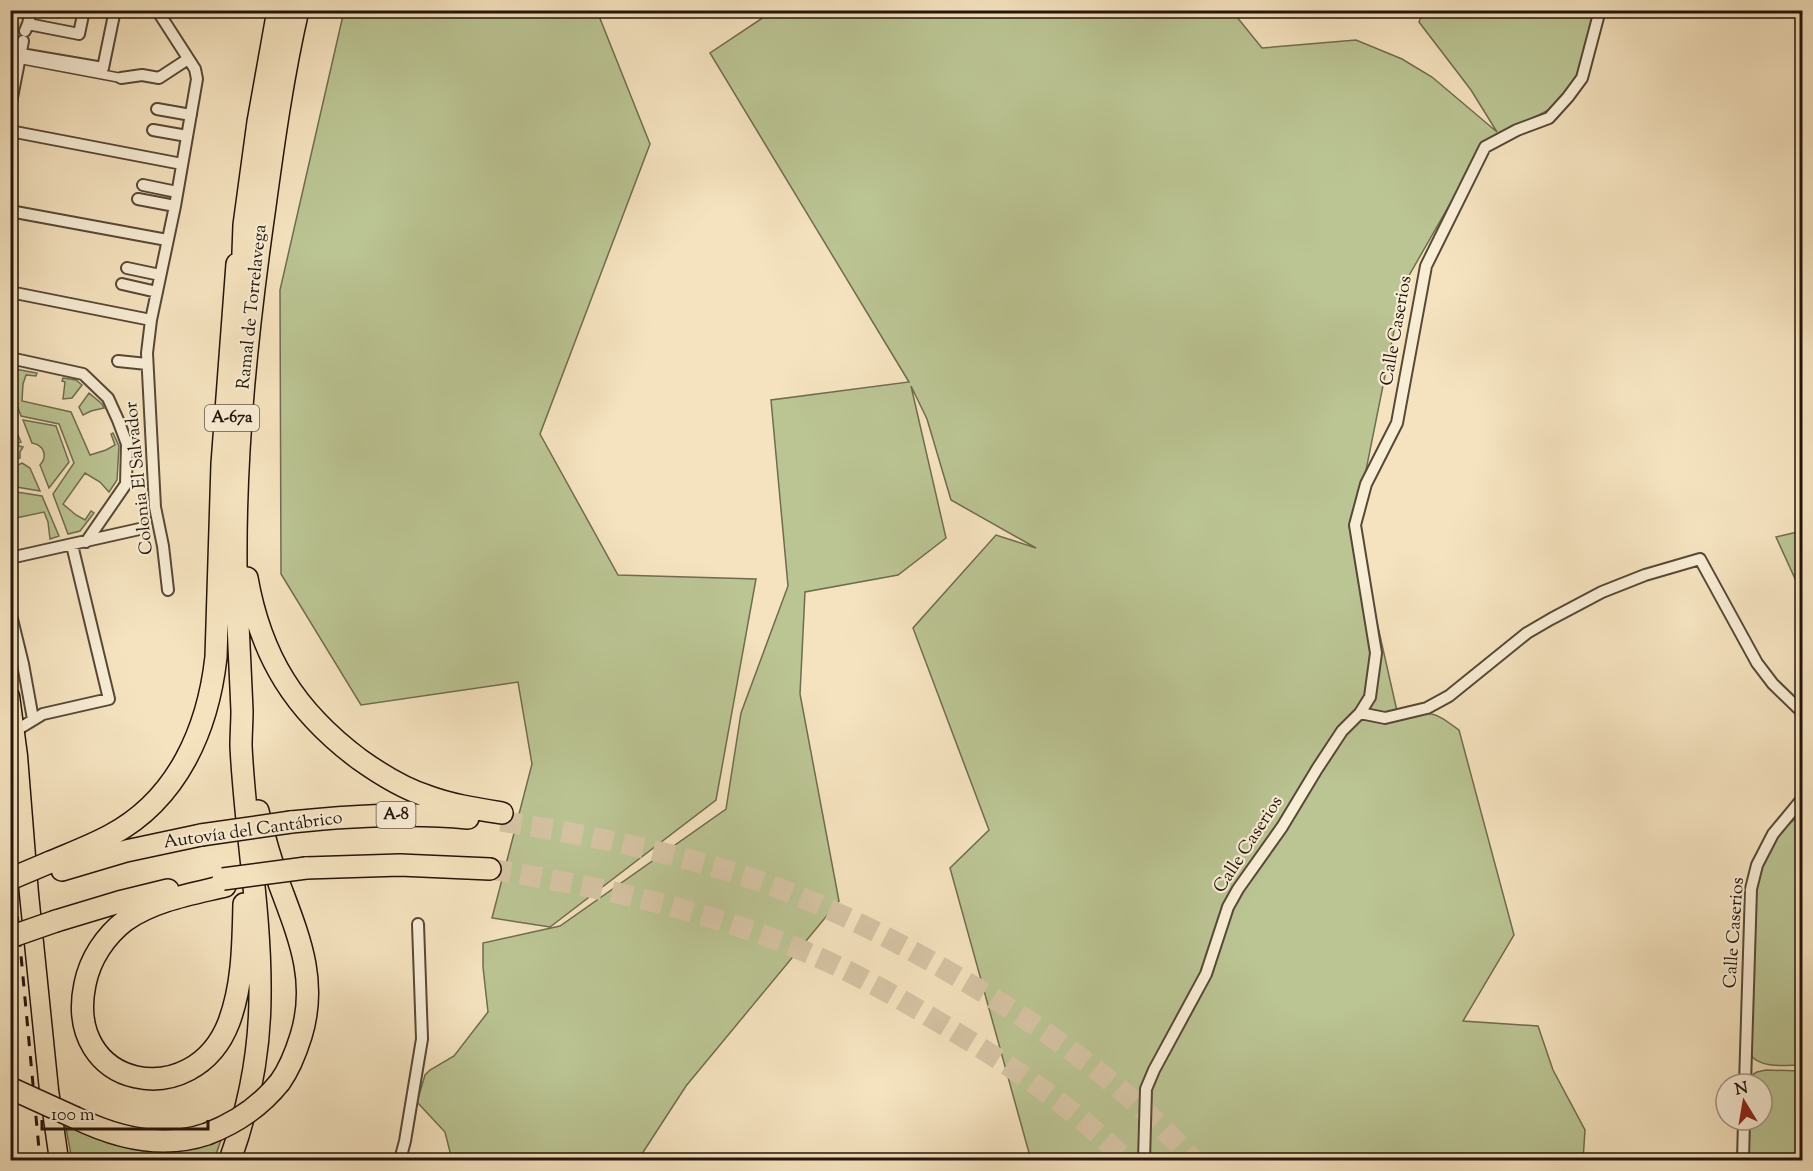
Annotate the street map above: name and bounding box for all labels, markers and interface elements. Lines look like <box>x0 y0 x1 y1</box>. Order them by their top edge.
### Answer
street label: Ramal de Torrelavega <box>231 223 275 391</box>
street label: Calle Caserios <box>1375 274 1419 388</box>
street label: Colonia El Salvador <box>119 400 161 556</box>
road number: A-67a <box>205 405 259 431</box>
street label: Calle Caserios <box>1208 791 1290 899</box>
road number: A-8 <box>376 802 416 828</box>
street label: Autovía del Cantábrico <box>162 806 344 856</box>
street label: Calle Caserios <box>1718 877 1752 989</box>
north arrow <box>1714 1072 1774 1132</box>
text: N <box>1733 1077 1750 1102</box>
scale bar <box>42 1093 208 1131</box>
text: 100 m <box>51 1103 95 1129</box>

